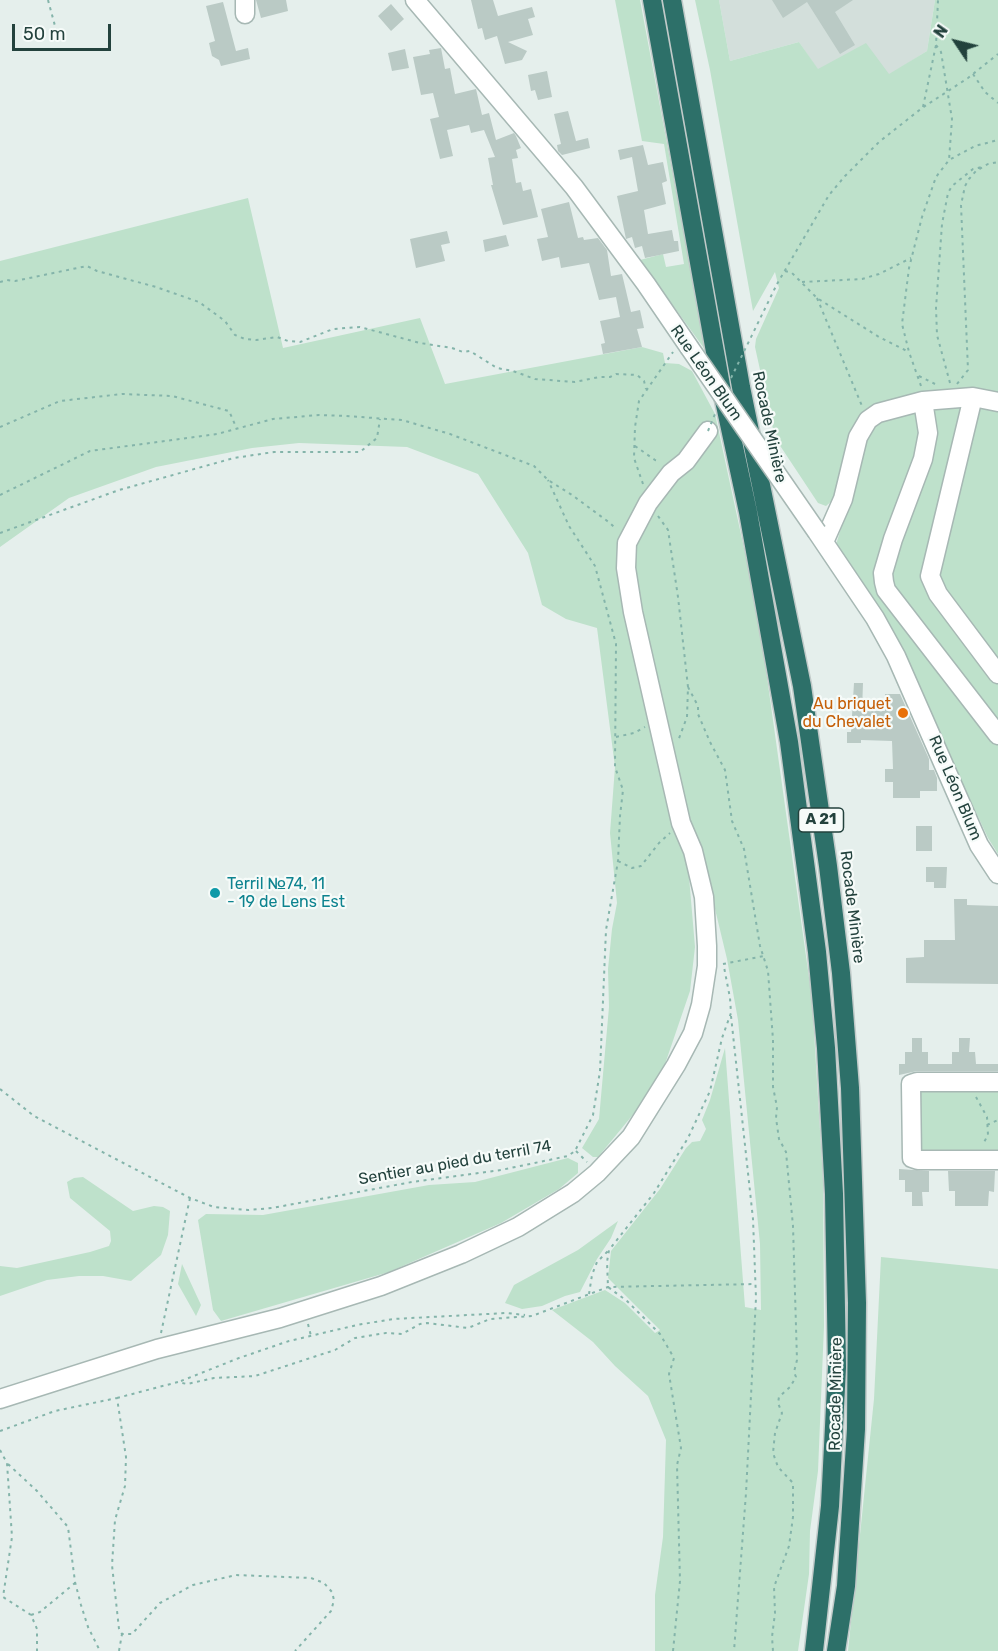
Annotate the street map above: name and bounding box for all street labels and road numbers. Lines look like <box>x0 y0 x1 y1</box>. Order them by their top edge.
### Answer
street label: Rue Léon Blum <box>666 322 746 424</box>
street label: Rocade Minière <box>748 369 790 485</box>
street label: Rue Léon Blum <box>924 733 986 843</box>
road number: A 21 <box>798 808 844 832</box>
street label: Rocade Minière <box>836 849 868 965</box>
street label: Sentier au pied du terril 74 <box>357 1137 553 1189</box>
street label: Rocade Minière <box>825 1337 847 1451</box>

